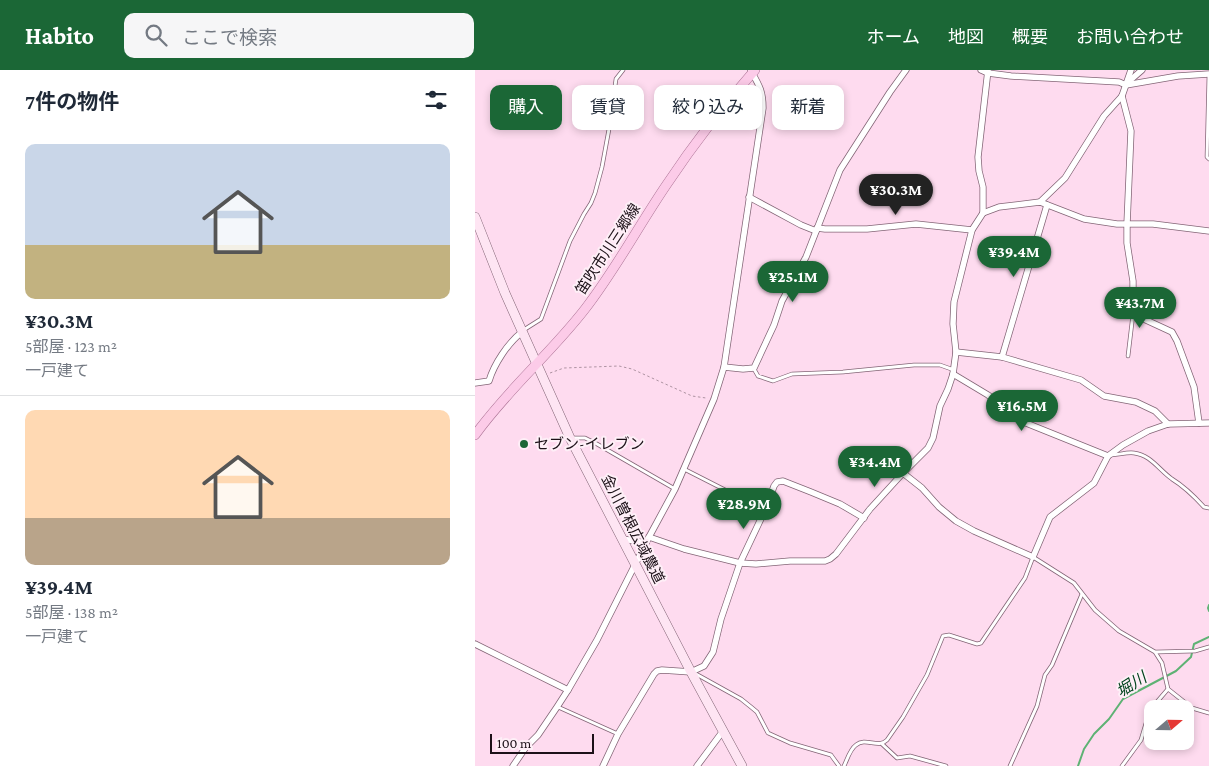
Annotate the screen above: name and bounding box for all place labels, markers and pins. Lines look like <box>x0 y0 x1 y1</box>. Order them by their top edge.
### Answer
pin: ¥30.3M <box>855 174 937 216</box>
pin: ¥39.4M <box>973 236 1055 278</box>
pin: ¥25.1M <box>752 260 834 303</box>
pin: ¥43.7M <box>1099 286 1181 329</box>
pin: ¥16.5M <box>981 390 1063 432</box>
place label: セブン-イレブン <box>534 436 644 452</box>
marker: セブン-イレブン <box>518 438 530 450</box>
pin: ¥34.4M <box>834 446 916 488</box>
pin: ¥28.9M <box>703 488 785 530</box>

